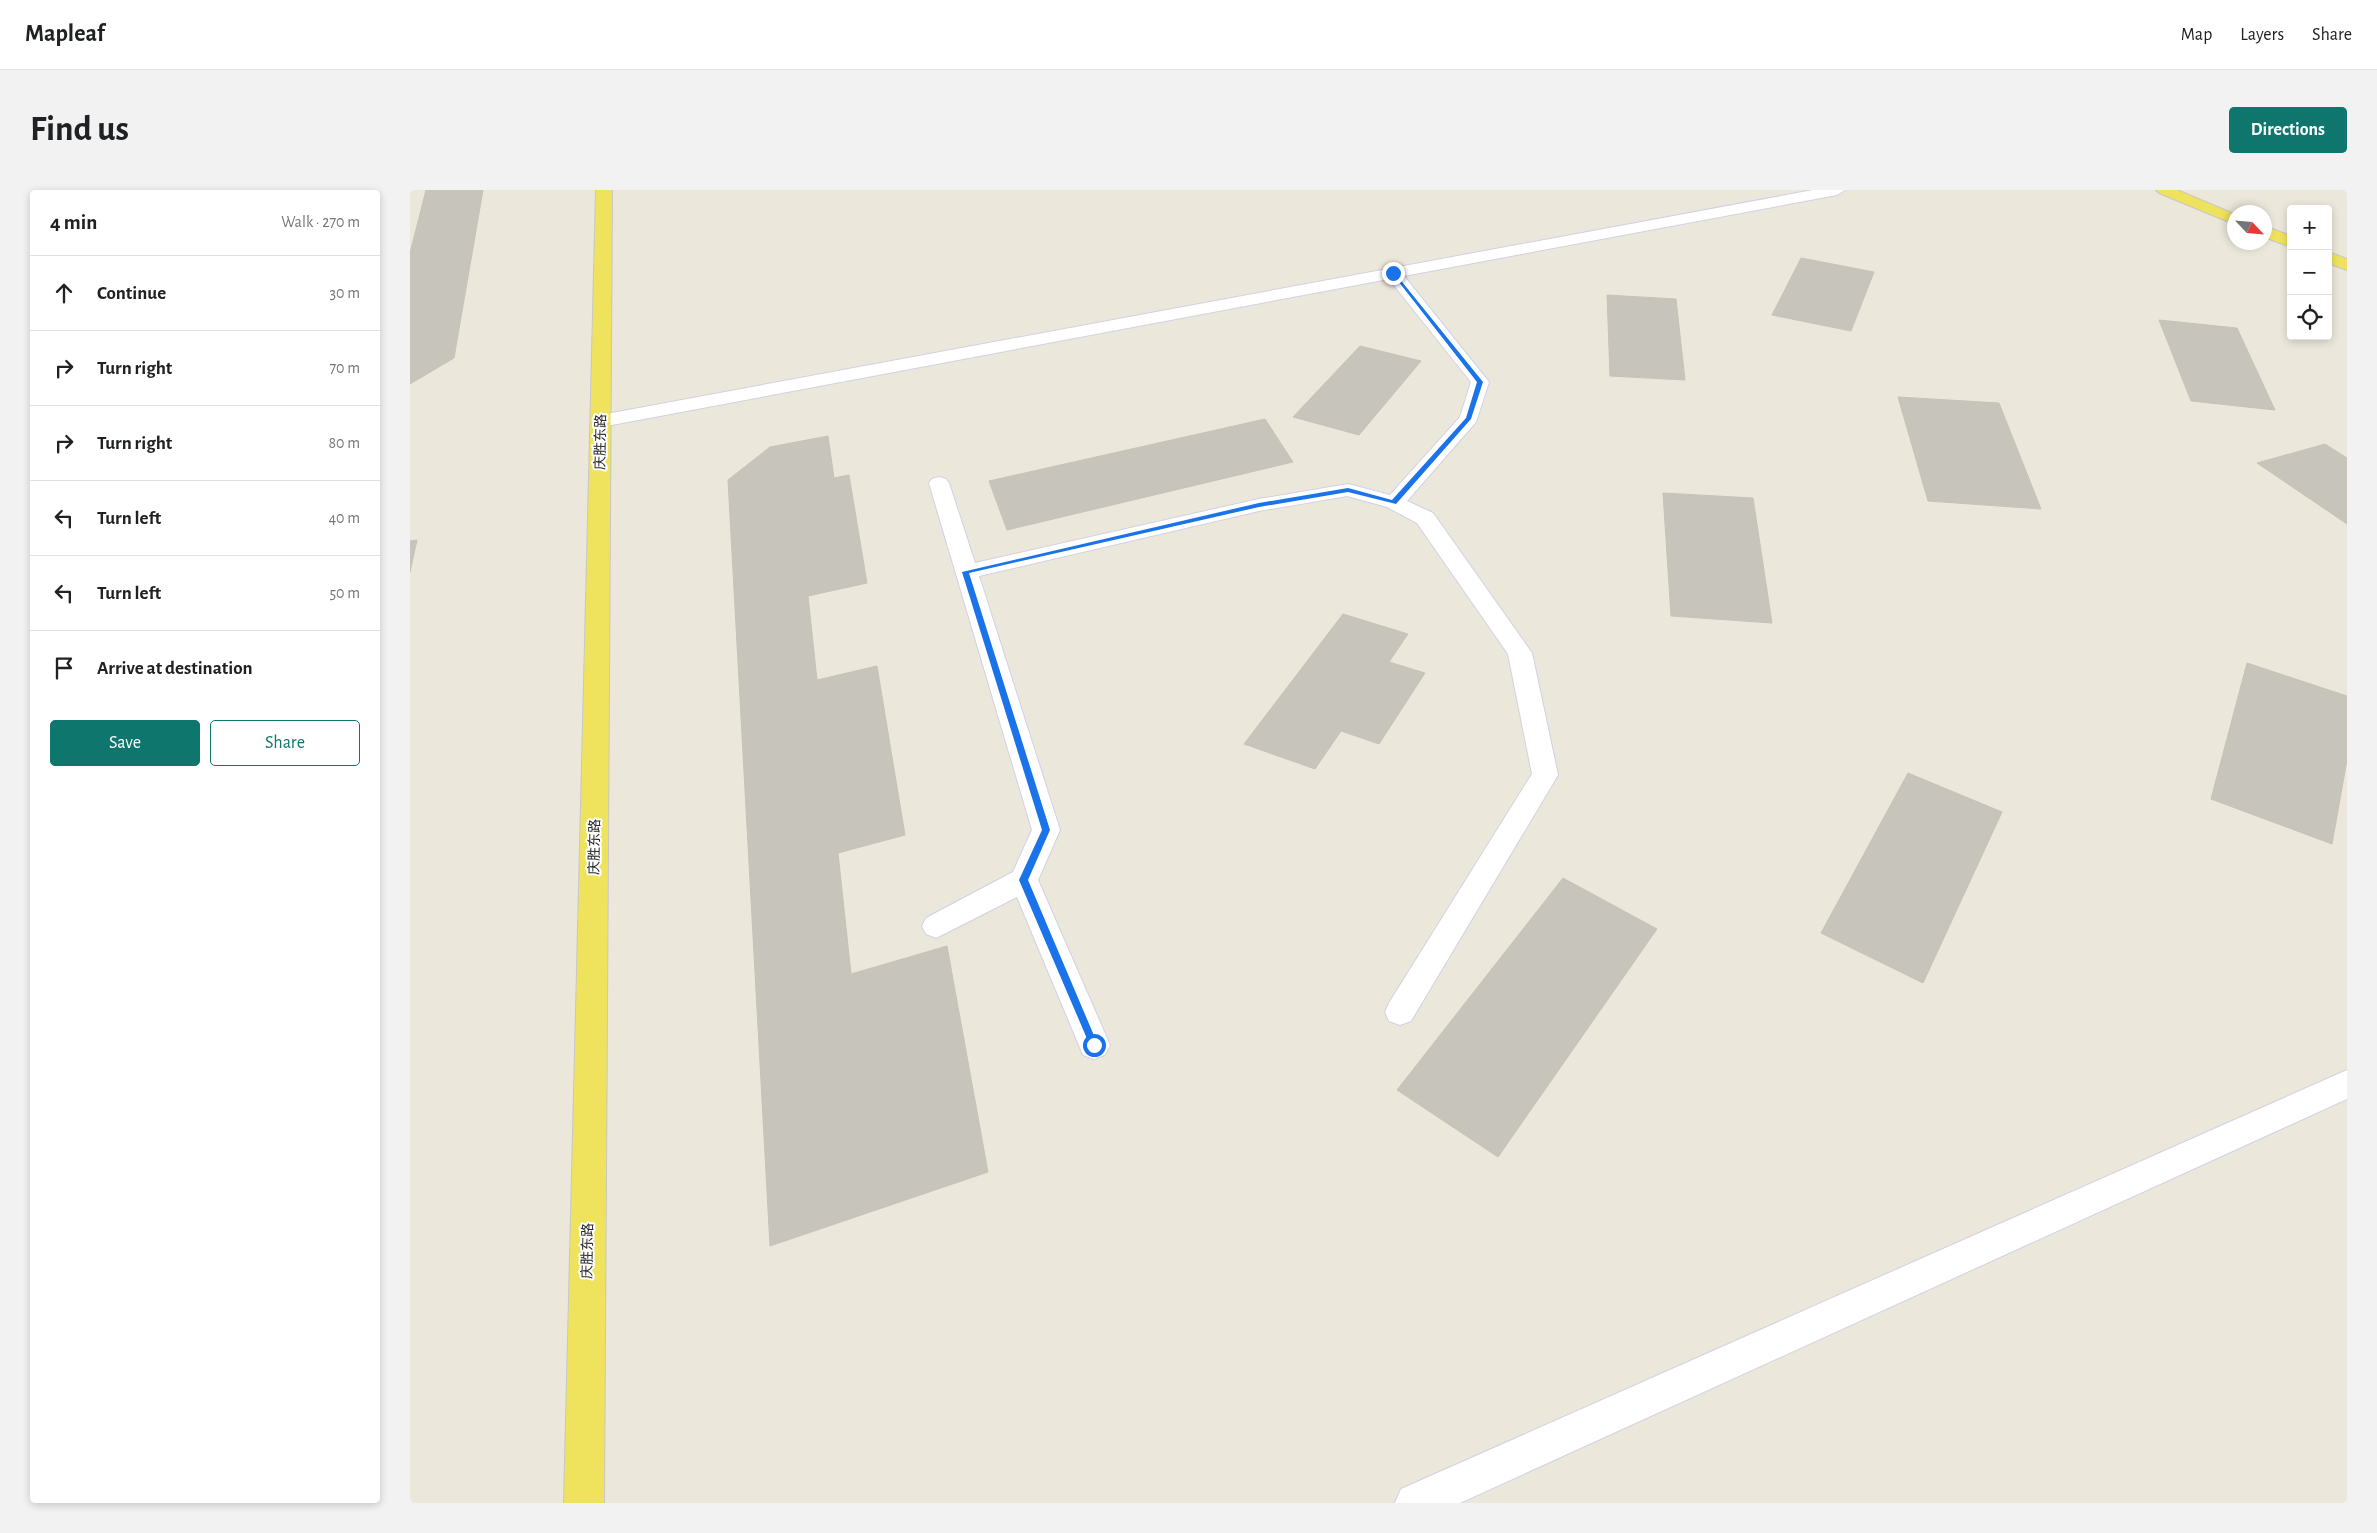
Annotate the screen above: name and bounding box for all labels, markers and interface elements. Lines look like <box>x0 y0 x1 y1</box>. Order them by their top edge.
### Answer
text: Mapleaf <box>25 22 105 46</box>
text: Map <box>2181 26 2212 44</box>
text: Layers <box>2240 26 2284 44</box>
text: Share <box>2312 26 2352 44</box>
button: Directions <box>2229 107 2347 153</box>
text: Find us <box>30 112 129 147</box>
north arrow <box>2227 205 2272 250</box>
map controls <box>2287 205 2332 340</box>
button: + <box>2287 205 2332 250</box>
text: 4 min <box>50 212 97 233</box>
text: Walk · 270 m <box>281 214 360 230</box>
button: − <box>2287 250 2332 295</box>
route end <box>1382 262 1405 285</box>
icon: ahead <box>50 279 78 307</box>
text: Continue <box>97 284 166 303</box>
text: 30 m <box>330 285 360 301</box>
button: locate <box>2287 295 2332 340</box>
icon: right <box>50 354 78 382</box>
text: Turn right <box>97 359 172 378</box>
text: 70 m <box>329 360 360 376</box>
street label: 庆胜东路 <box>593 414 608 470</box>
icon: right <box>50 429 78 457</box>
text: Turn right <box>97 434 172 453</box>
text: 80 m <box>329 435 360 451</box>
icon: left <box>50 504 78 532</box>
text: Turn left <box>97 509 161 528</box>
text: 40 m <box>328 510 360 526</box>
icon: left <box>50 579 78 607</box>
text: Turn left <box>97 584 161 603</box>
text: 50 m <box>329 585 360 601</box>
icon: arrive <box>50 654 78 682</box>
text: Arrive at destination <box>97 659 253 678</box>
button: Save <box>50 720 200 766</box>
button: Share <box>210 720 360 766</box>
street label: 庆胜东路 <box>587 819 602 875</box>
route start <box>1083 1034 1106 1057</box>
street label: 庆胜东路 <box>580 1223 595 1279</box>

